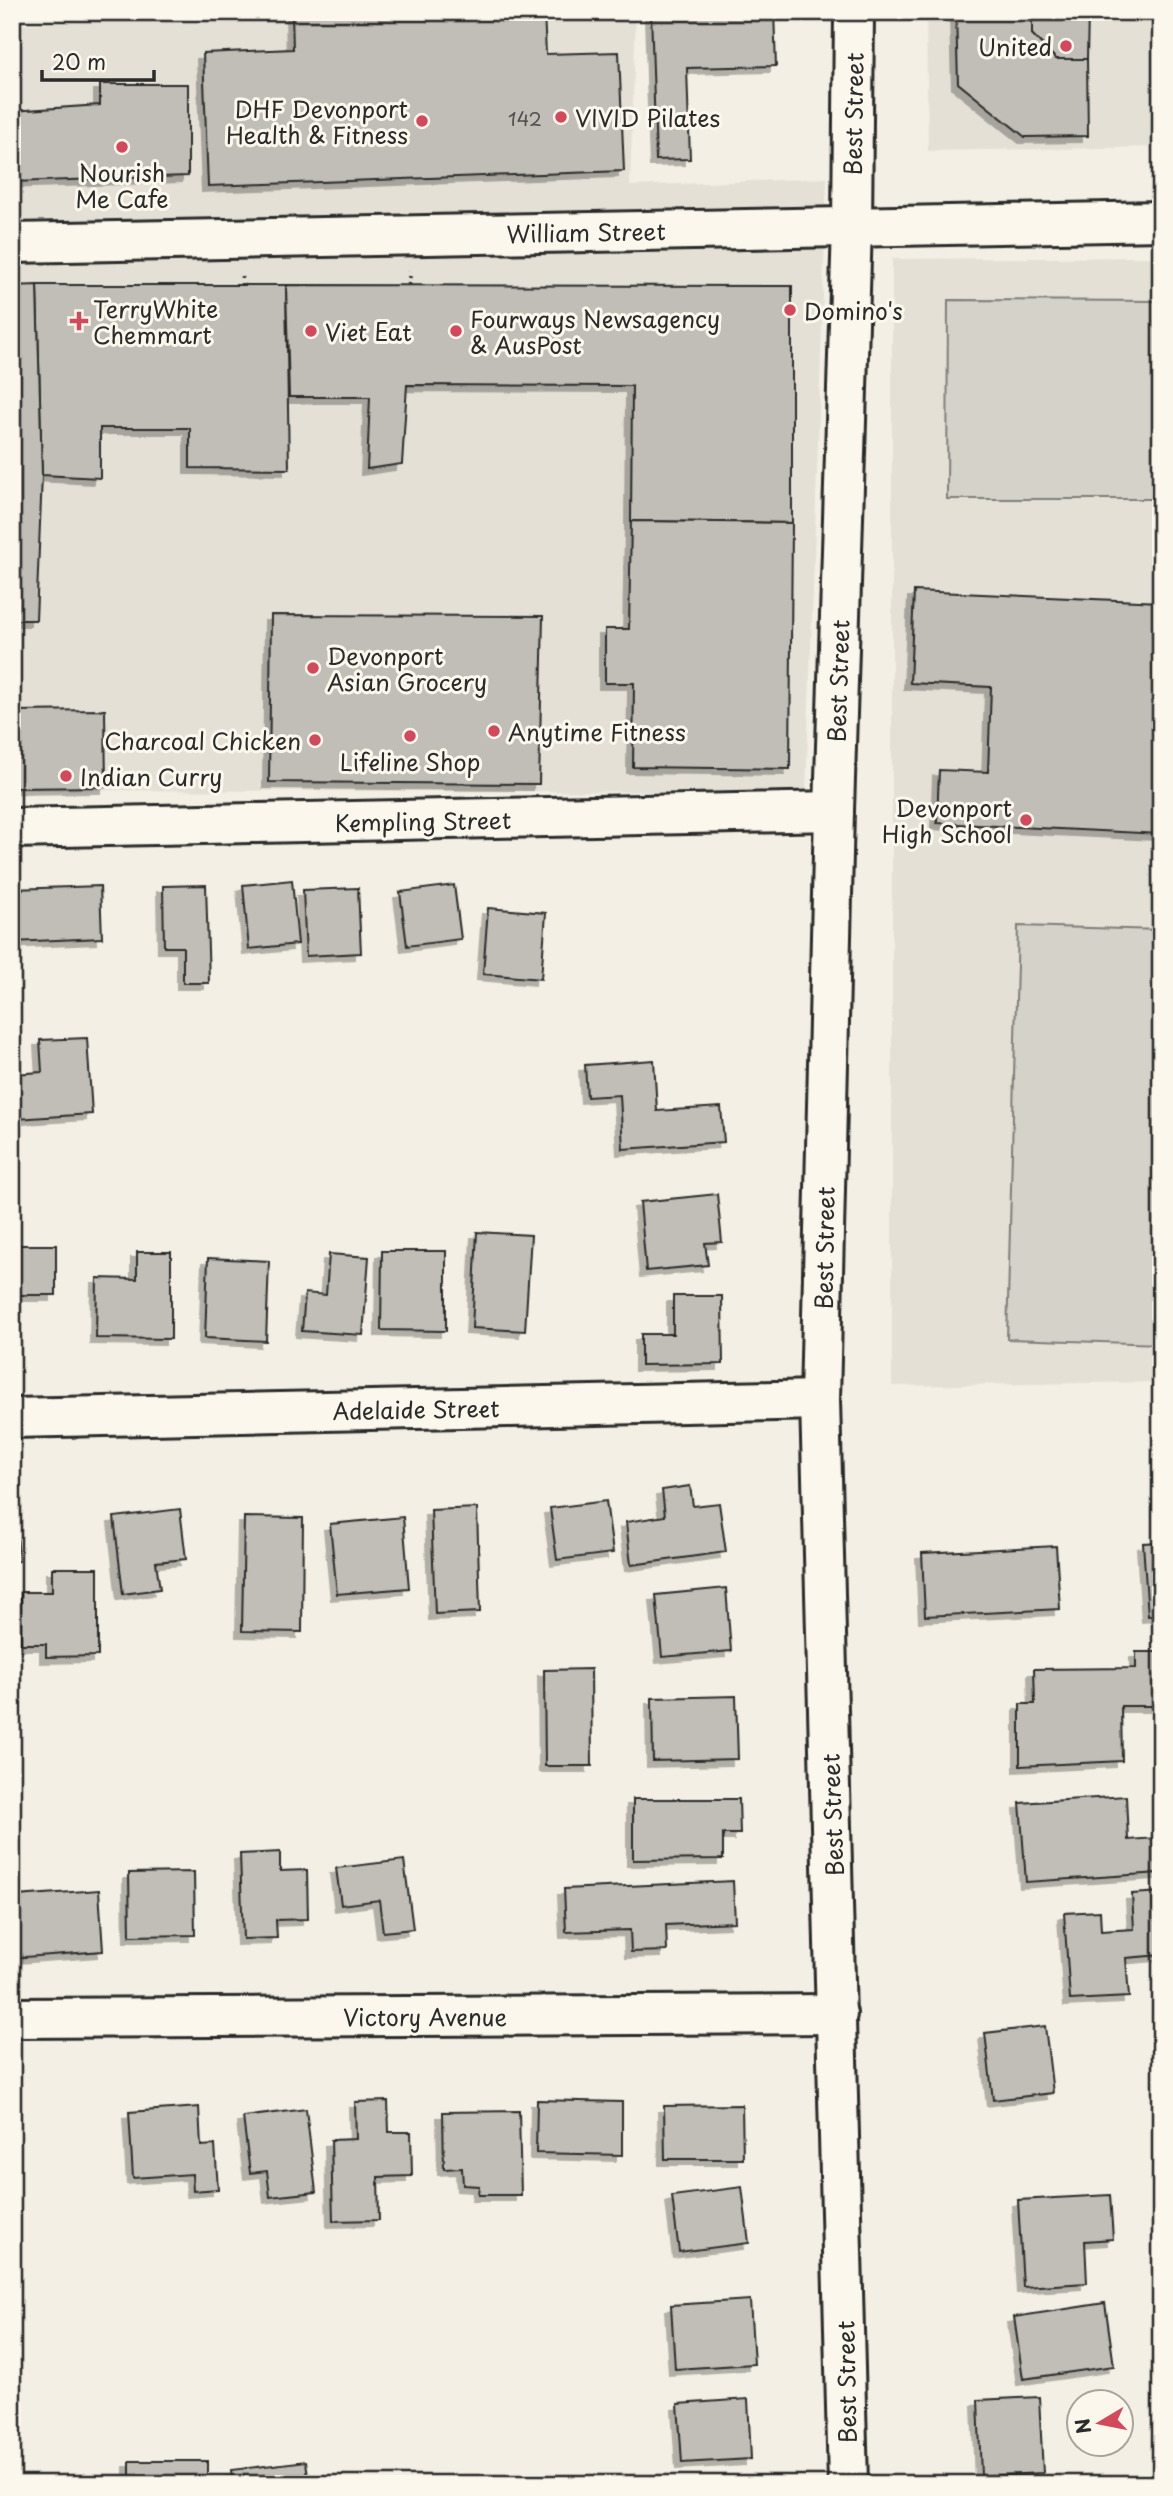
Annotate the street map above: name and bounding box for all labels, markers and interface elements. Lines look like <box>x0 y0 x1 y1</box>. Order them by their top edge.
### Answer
place label: United <box>978 29 1052 64</box>
scale bar <box>42 38 154 82</box>
marker: United <box>1058 38 1074 54</box>
text: 20 m <box>52 45 106 77</box>
street label: Best Street <box>834 52 872 176</box>
place label: DHF Devonport Health & Fitness <box>226 91 408 152</box>
place label: VIVID Pilates <box>575 100 720 135</box>
house number: 142 <box>508 104 542 132</box>
marker: VIVID Pilates <box>553 109 569 125</box>
marker: DHF Devonport Health & Fitness <box>414 113 430 129</box>
marker: Nourish Me Cafe <box>114 139 130 155</box>
place label: Nourish Me Cafe <box>75 155 169 216</box>
street label: William Street <box>506 213 666 251</box>
place label: TerryWhite Chemmart <box>93 291 218 352</box>
place label: Domino's <box>804 293 903 328</box>
place label: Fourways Newsagency & AusPost <box>470 301 720 362</box>
marker: Domino's <box>782 302 798 318</box>
marker: TerryWhite Chemmart <box>71 313 87 329</box>
place label: Viet Eat <box>325 314 412 349</box>
marker: Viet Eat <box>303 323 319 339</box>
marker: Fourways Newsagency & AusPost <box>448 323 464 339</box>
street label: Best Street <box>818 619 858 743</box>
place label: Devonport Asian Grocery <box>327 638 487 699</box>
marker: Devonport Asian Grocery <box>305 660 321 676</box>
place label: Anytime Fitness <box>508 714 686 749</box>
place label: Charcoal Chicken <box>104 723 301 758</box>
marker: Anytime Fitness <box>486 723 502 739</box>
marker: Lifeline Shop <box>402 728 418 744</box>
marker: Charcoal Chicken <box>307 732 323 748</box>
place label: Lifeline Shop <box>340 744 480 779</box>
place label: Indian Curry <box>80 759 222 794</box>
marker: Indian Curry <box>58 768 74 784</box>
place label: Devonport High School <box>882 790 1012 851</box>
street label: Kempling Street <box>334 802 512 840</box>
marker: Devonport High School <box>1018 812 1034 828</box>
street label: Best Street <box>805 1186 843 1310</box>
street label: Adelaide Street <box>332 1390 500 1428</box>
street label: Best Street <box>812 1753 852 1877</box>
street label: Victory Avenue <box>343 1999 507 2034</box>
street label: Best Street <box>827 2320 865 2444</box>
north arrow <box>1064 2388 1134 2458</box>
text: N <box>1067 2416 1097 2436</box>

